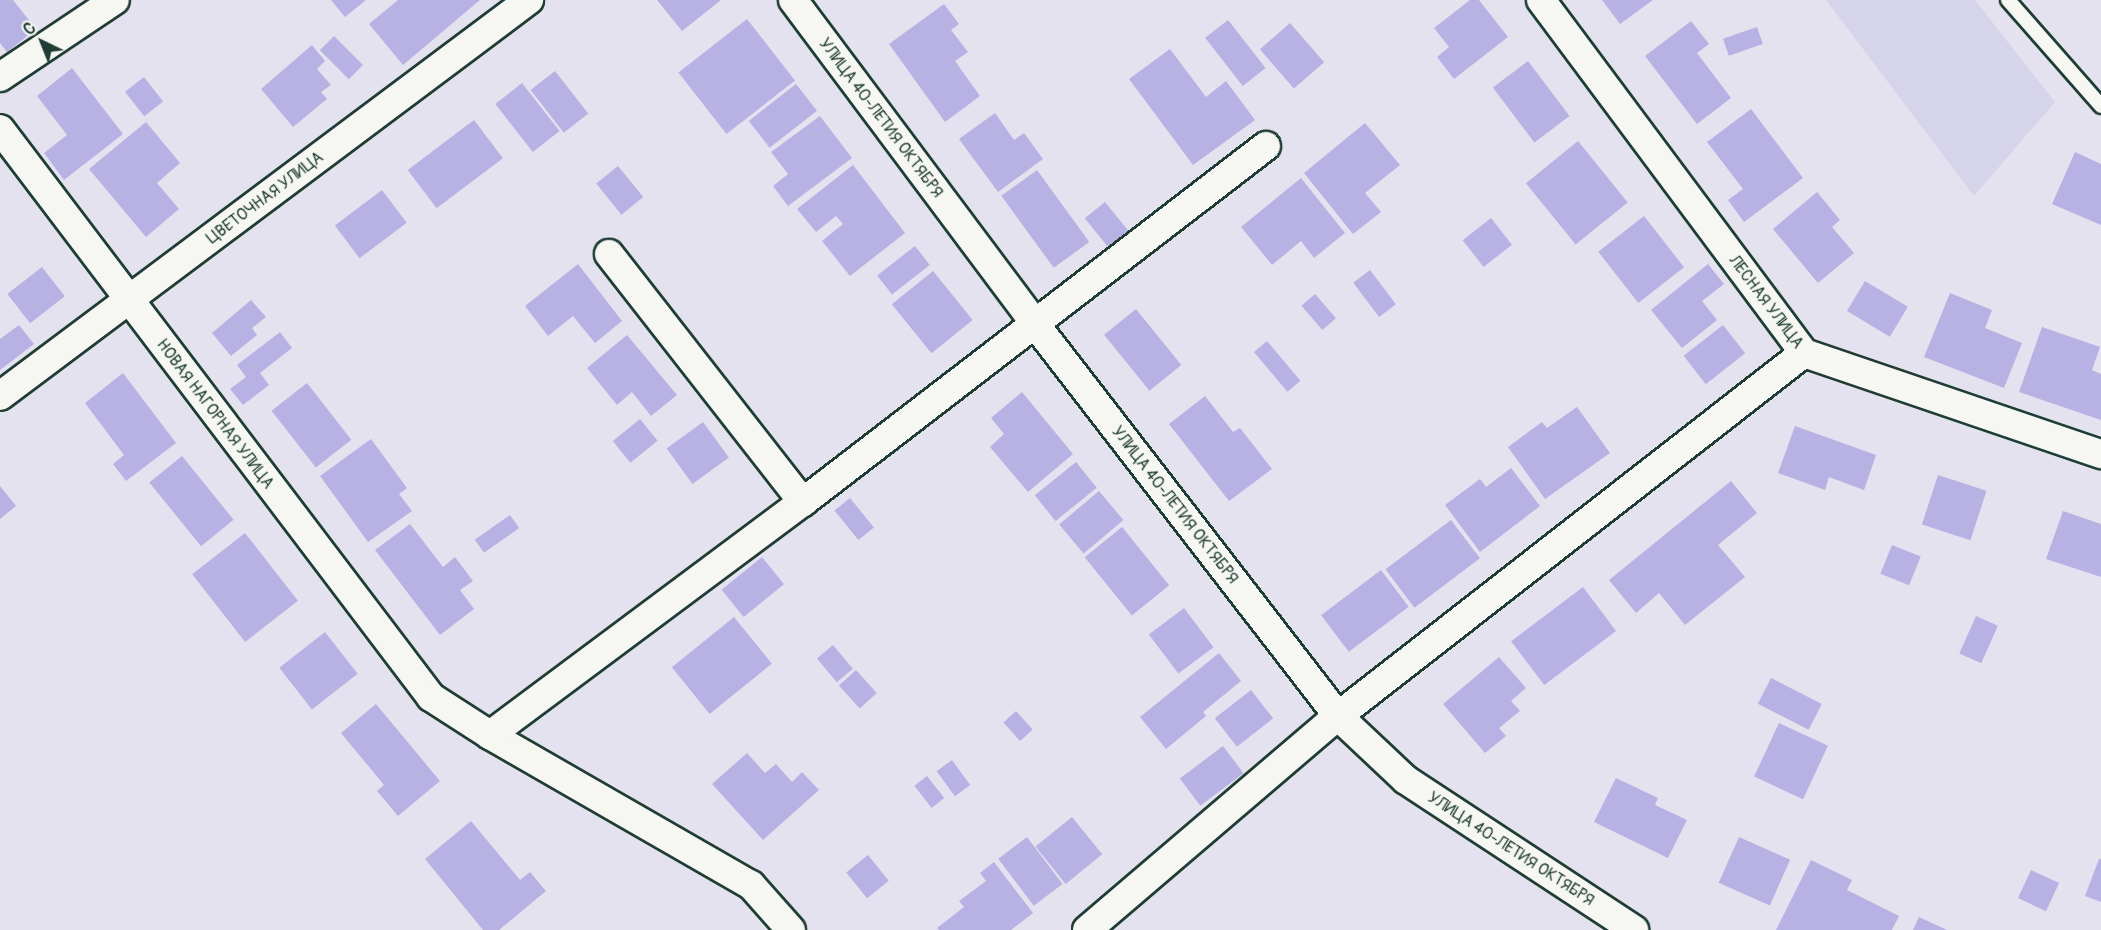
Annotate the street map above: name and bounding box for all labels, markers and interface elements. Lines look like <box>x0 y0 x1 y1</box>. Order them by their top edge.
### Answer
north arrow <box>12 12 72 72</box>
text: С <box>19 18 40 40</box>
street label: УЛИЦА 40-ЛЕТИЯ ОКТЯБРЯ <box>815 35 947 201</box>
street label: ЦВЕТОЧНАЯ УЛИЦА <box>203 148 327 248</box>
street label: ЛЕСНАЯ УЛИЦА <box>1725 252 1807 352</box>
street label: НОВАЯ НАГОРНАЯ УЛИЦА <box>152 335 278 493</box>
street label: УЛИЦА 40-ЛЕТИЯ ОКТЯБРЯ <box>1108 422 1242 588</box>
street label: УЛИЦА 40-ЛЕТИЯ ОКТЯБРЯ <box>1424 788 1598 910</box>

